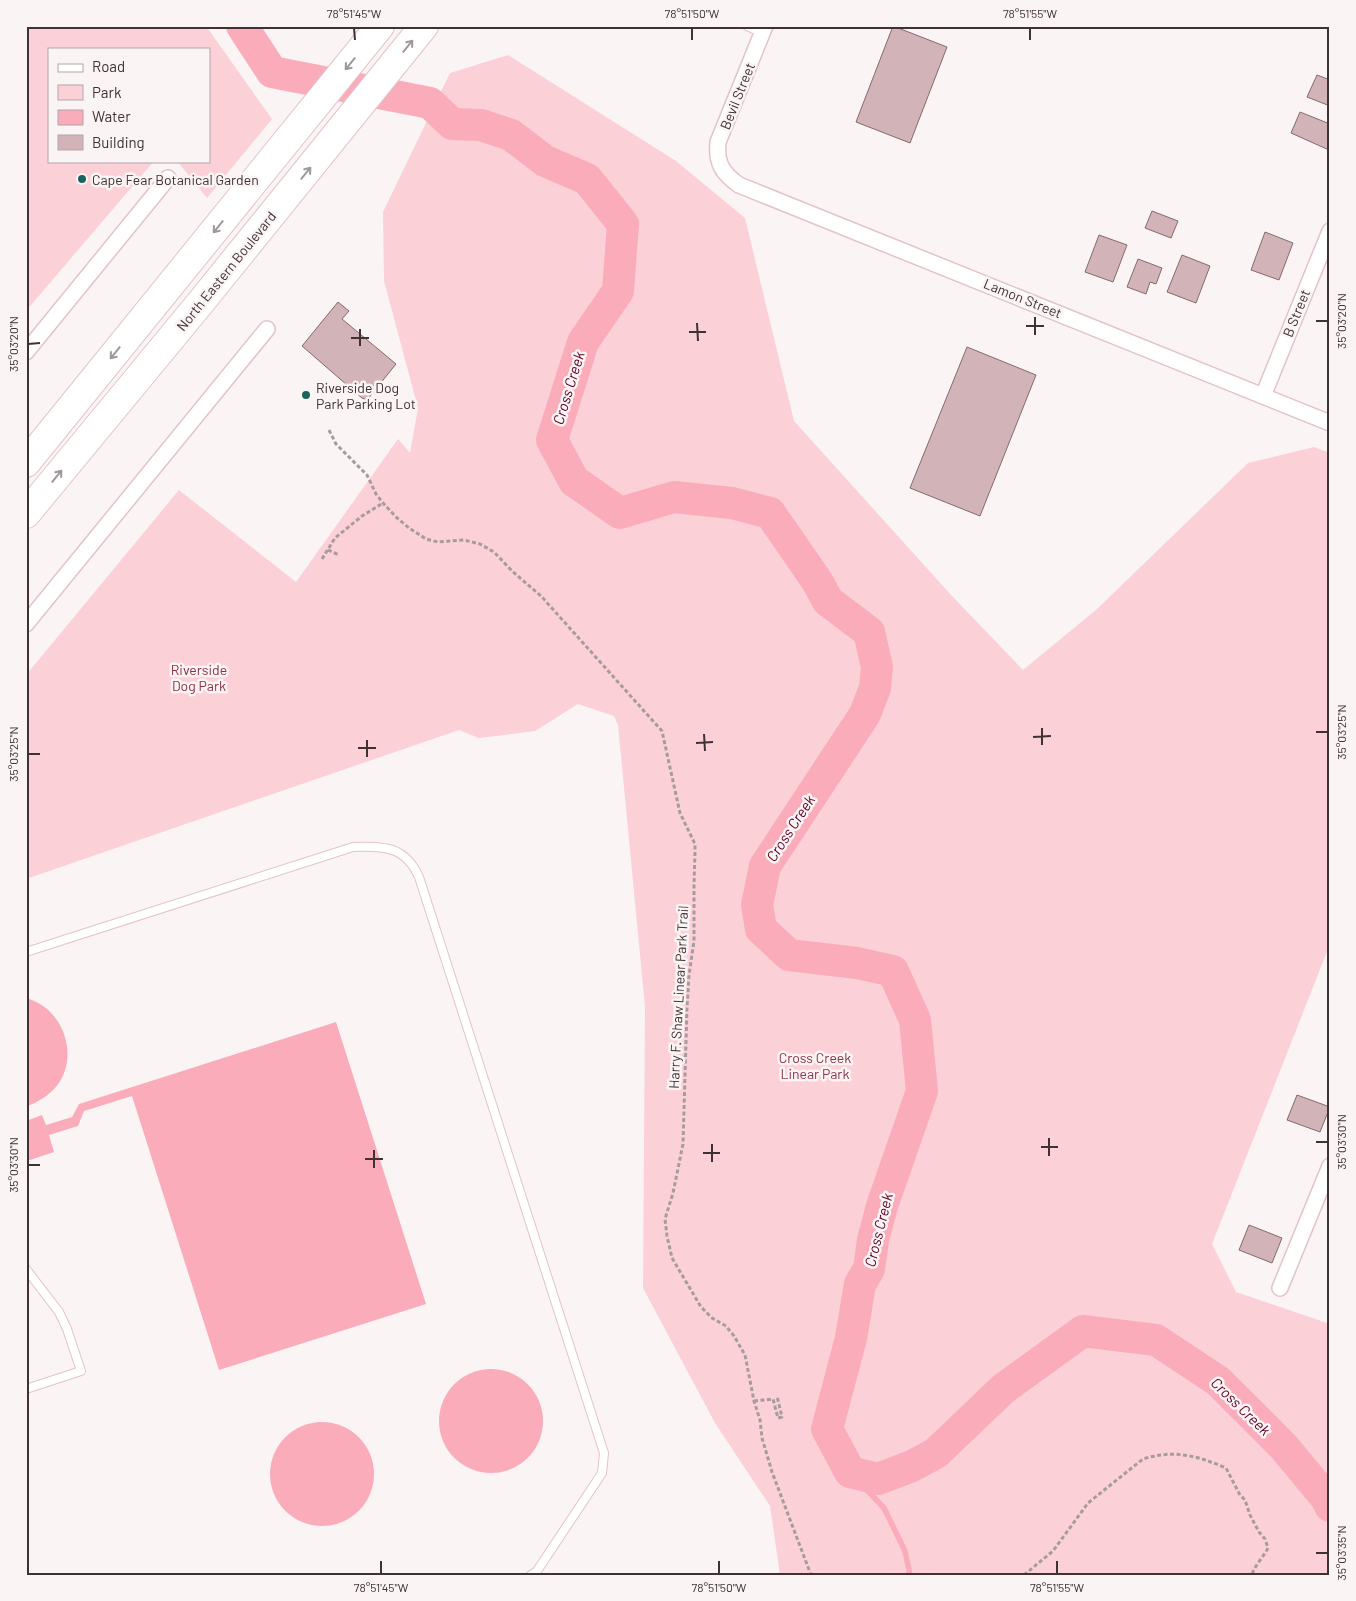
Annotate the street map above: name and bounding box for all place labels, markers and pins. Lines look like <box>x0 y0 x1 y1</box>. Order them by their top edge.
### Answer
place label: Cape Fear Botanical Garden <box>92 171 259 188</box>
marker: Cape Fear Botanical Garden <box>76 173 88 185</box>
place label: Riverside Dog Park Parking Lot <box>316 379 416 412</box>
marker: Riverside Dog Park Parking Lot <box>300 389 312 401</box>

